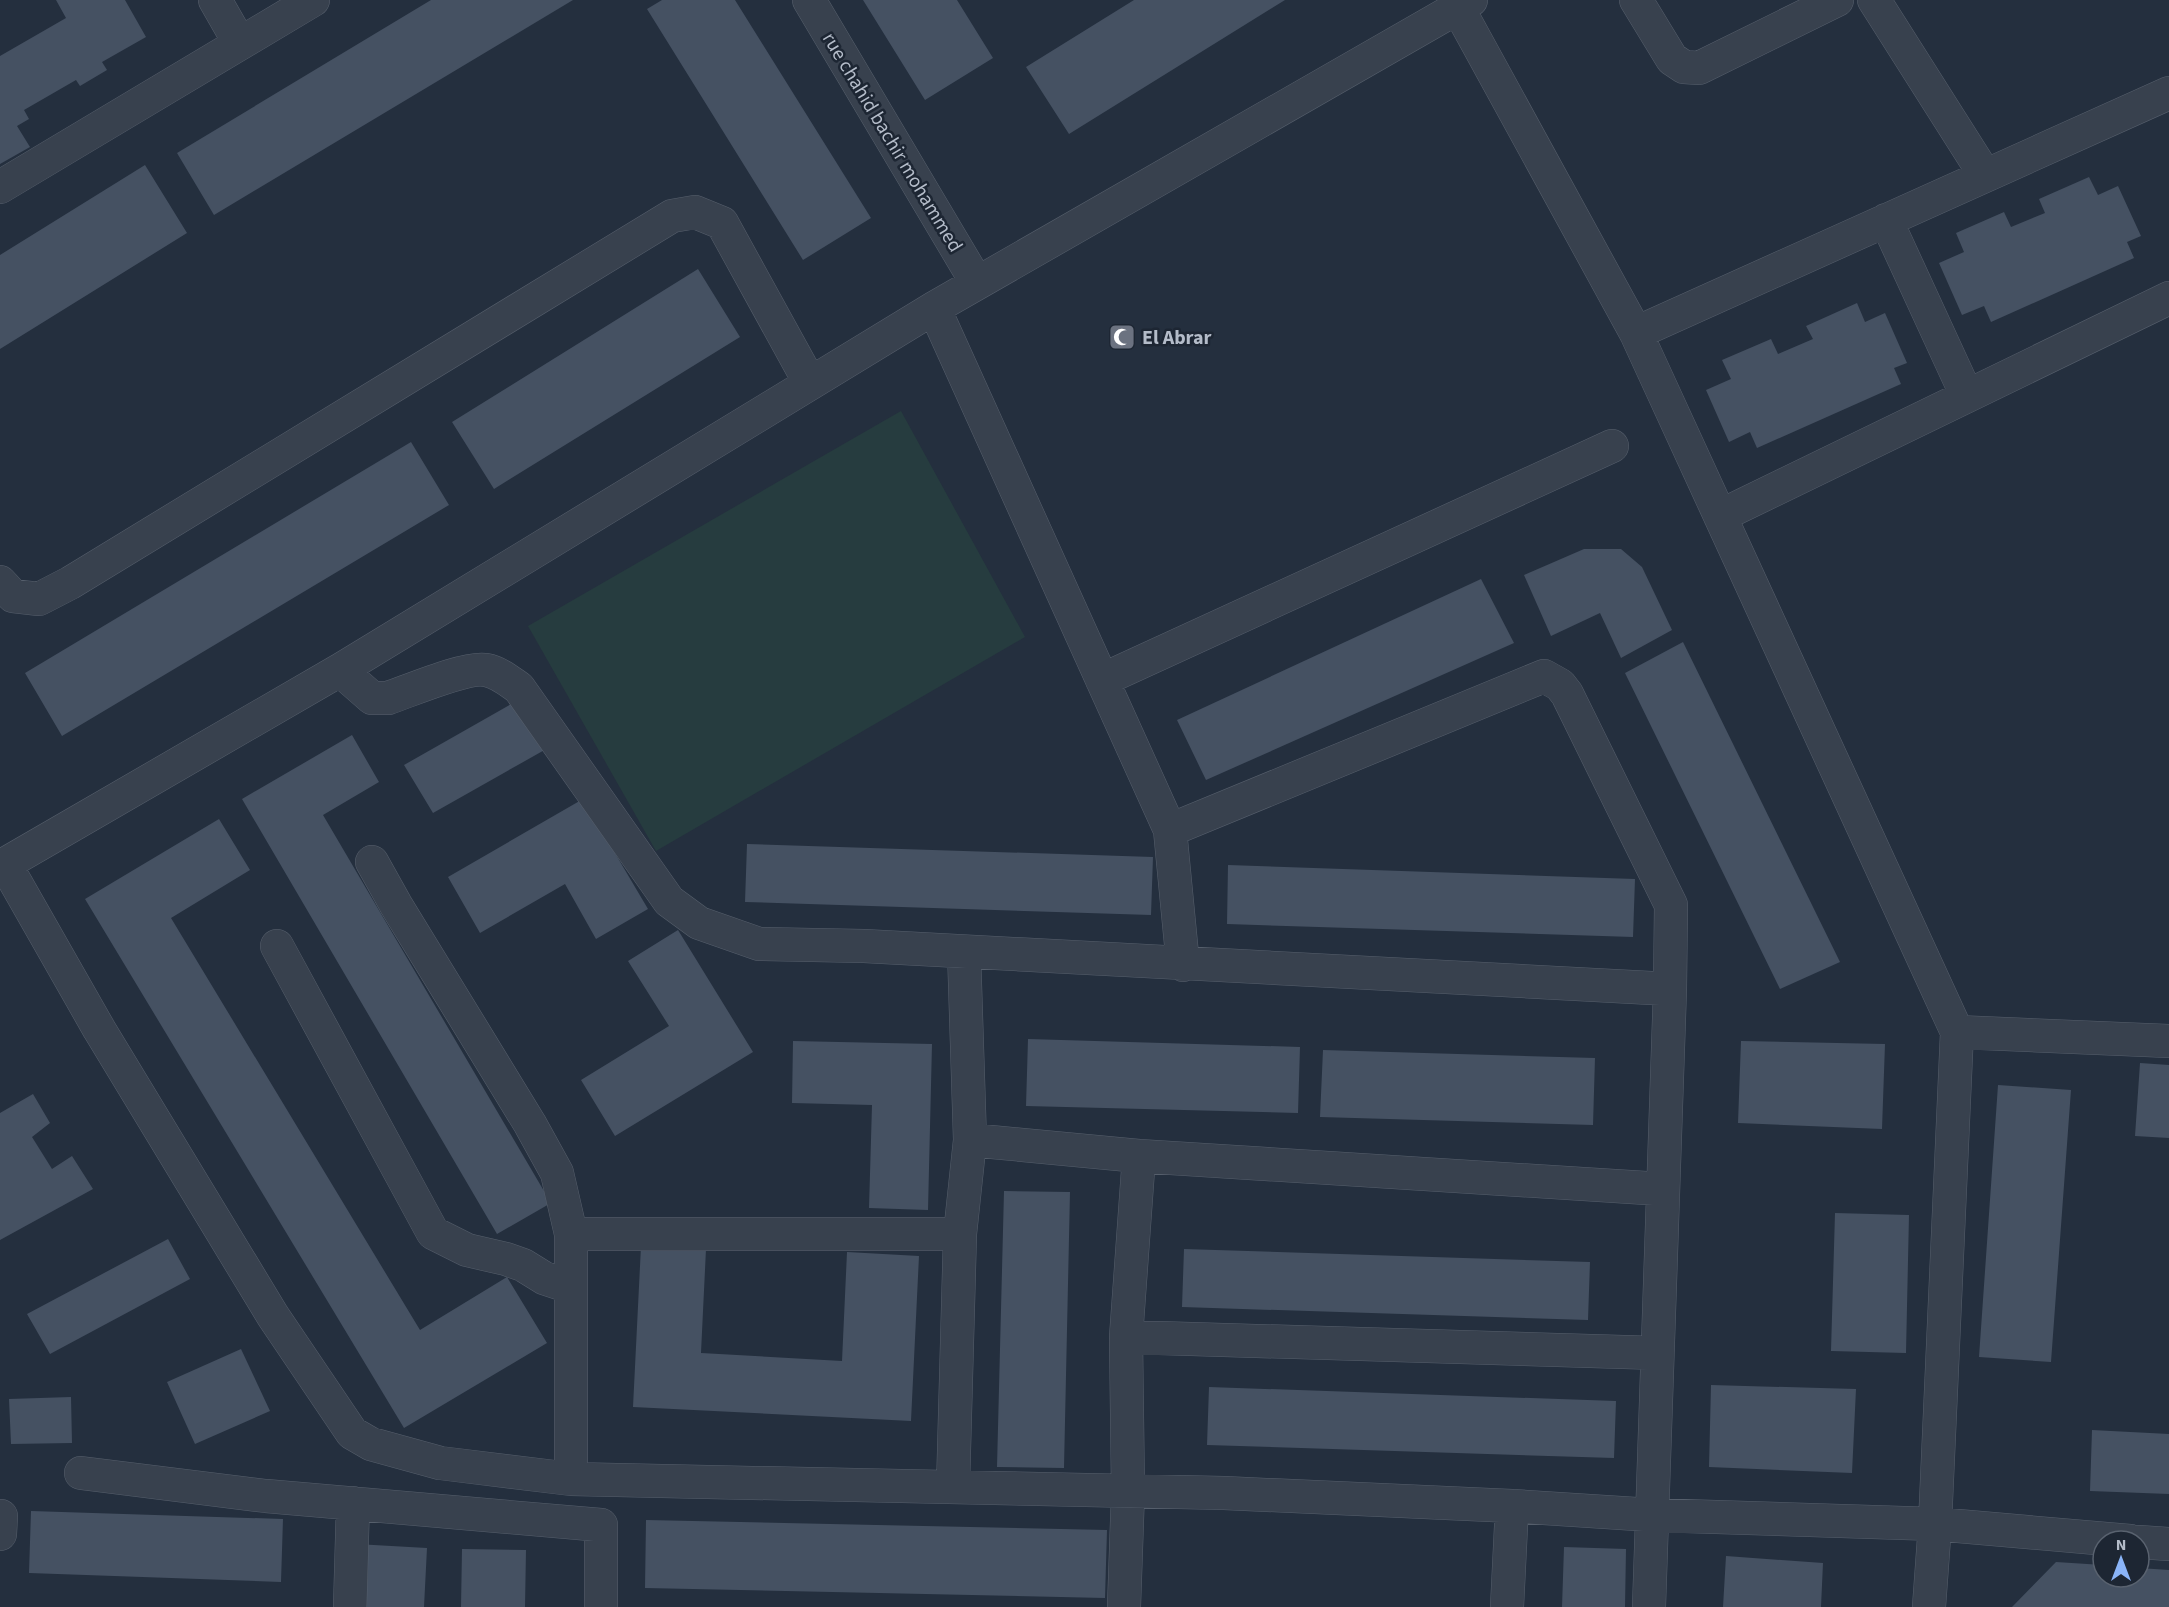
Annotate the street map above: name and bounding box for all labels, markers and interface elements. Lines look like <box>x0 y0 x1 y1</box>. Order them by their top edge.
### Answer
street label: rue chahid bachir mohammed <box>815 27 969 258</box>
mosque icon: El Abrar <box>1107 322 1137 352</box>
place label: El Abrar <box>1142 324 1212 352</box>
north arrow <box>2091 1529 2151 1589</box>
text: N <box>2116 1534 2126 1556</box>

